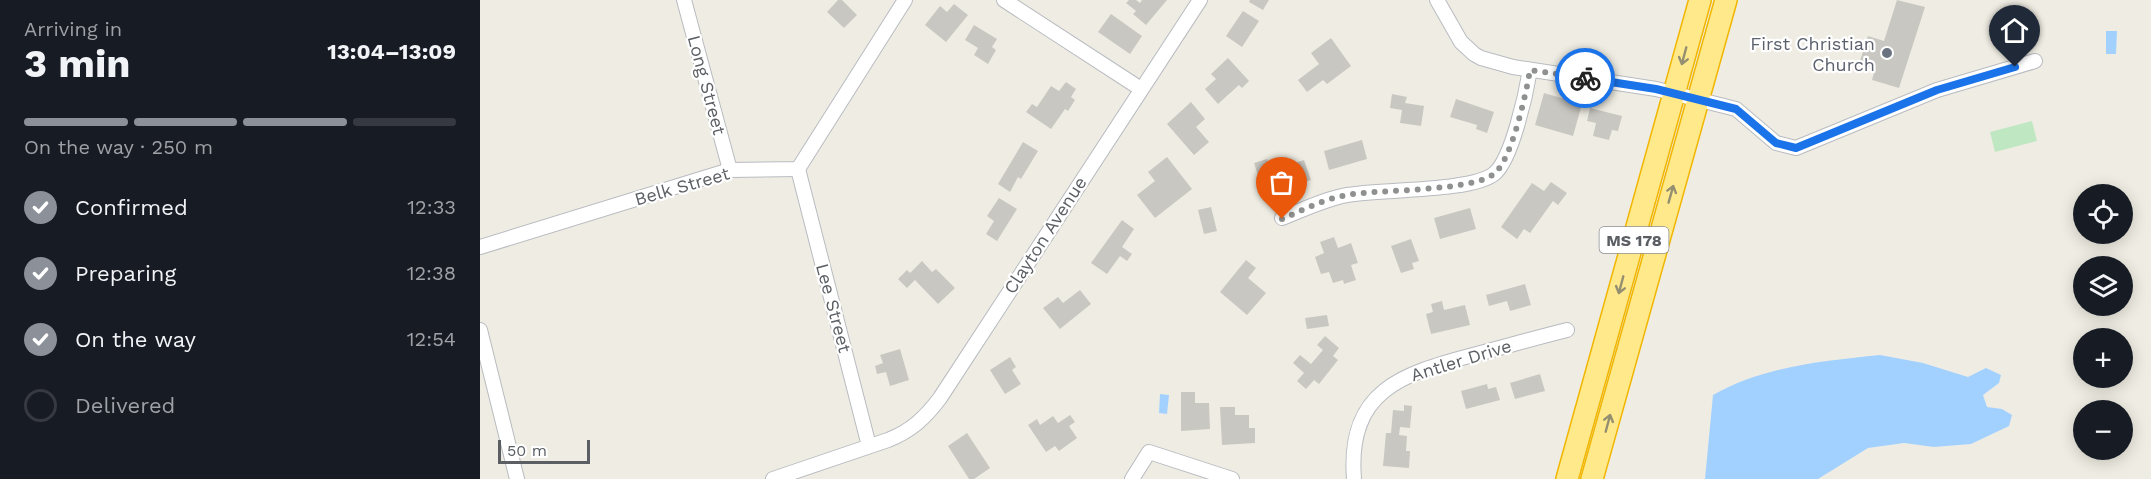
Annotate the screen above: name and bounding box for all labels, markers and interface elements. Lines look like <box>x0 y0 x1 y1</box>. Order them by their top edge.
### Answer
pin <box>1989 5 2040 67</box>
icon: home <box>1998 14 2031 47</box>
text: Arriving in <box>24 17 122 41</box>
street label: Long Street <box>684 33 731 138</box>
place label: First Christian Church <box>1750 33 1875 75</box>
text: 13:04–13:09 <box>327 39 456 64</box>
text: 3 min <box>24 41 131 86</box>
marker: First Christian Church <box>1880 46 1894 60</box>
one-way arrow <box>1678 47 1690 66</box>
courier <box>1555 48 1615 108</box>
icon: bike <box>1569 62 1602 95</box>
text: On the way · 250 m <box>24 135 213 159</box>
pin <box>1256 157 1307 219</box>
street label: Belk Street <box>632 162 732 210</box>
icon: bag <box>1265 166 1298 199</box>
street label: Clayton Avenue <box>999 173 1091 297</box>
map controls <box>2073 184 2133 460</box>
button: locate <box>2073 184 2133 244</box>
one-way arrow <box>1666 185 1677 204</box>
icon: check <box>24 191 57 224</box>
text: Confirmed <box>75 195 188 220</box>
text: 12:33 <box>407 195 456 219</box>
road number: MS 178 <box>1600 227 1668 253</box>
button: layers <box>2073 256 2133 316</box>
icon: check <box>24 257 57 290</box>
text: Preparing <box>75 261 176 286</box>
text: 12:38 <box>407 261 456 285</box>
street label: Lee Street <box>812 261 856 355</box>
one-way arrow <box>1615 275 1627 294</box>
icon: check <box>24 323 57 356</box>
text: On the way <box>75 327 196 352</box>
text: 12:54 <box>407 327 456 351</box>
button: + <box>2073 328 2133 388</box>
street label: Antler Drive <box>1408 335 1514 385</box>
text: Delivered <box>75 393 175 418</box>
button: − <box>2073 400 2133 460</box>
one-way arrow <box>1603 413 1614 432</box>
scale bar <box>498 437 590 464</box>
text: 50 m <box>507 441 547 460</box>

